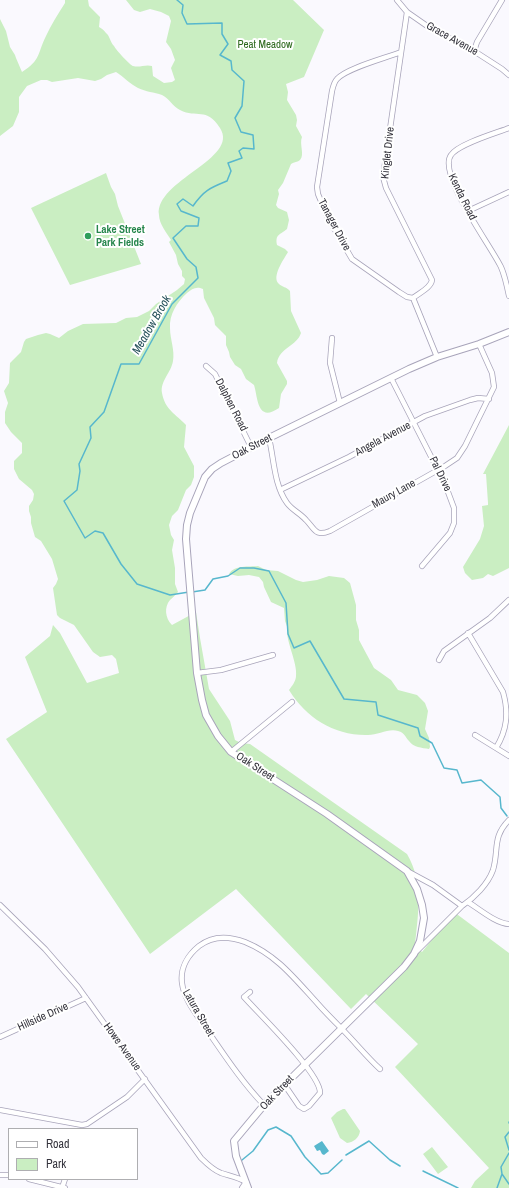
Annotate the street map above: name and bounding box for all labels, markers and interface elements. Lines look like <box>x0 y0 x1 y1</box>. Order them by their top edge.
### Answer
street label: Grace Avenue <box>424 19 480 59</box>
park label: Peat Meadow <box>237 38 293 52</box>
street label: Kinglet Drive <box>379 126 397 180</box>
street label: Kenda Road <box>445 172 479 222</box>
street label: Tanager Drive <box>315 197 353 253</box>
place label: Lake Street Park Fields <box>96 223 145 249</box>
marker: Lake Street Park Fields <box>83 231 93 241</box>
water label: Meadow Brook <box>129 293 175 357</box>
street label: Dalphen Road <box>212 376 250 434</box>
street label: Angela Avenue <box>353 419 413 459</box>
street label: Oak Street <box>230 431 274 463</box>
street label: Pal Drive <box>426 454 454 494</box>
street label: Maury Lane <box>370 477 418 511</box>
street label: Oak Street <box>233 750 277 784</box>
street label: Latura Street <box>179 987 217 1039</box>
street label: Hillside Drive <box>16 1000 70 1034</box>
street label: Howe Avenue <box>100 1020 144 1074</box>
street label: Oak Street <box>257 1073 297 1113</box>
legend <box>8 1128 138 1180</box>
text: Road <box>46 1136 70 1152</box>
text: Park <box>46 1156 66 1172</box>

